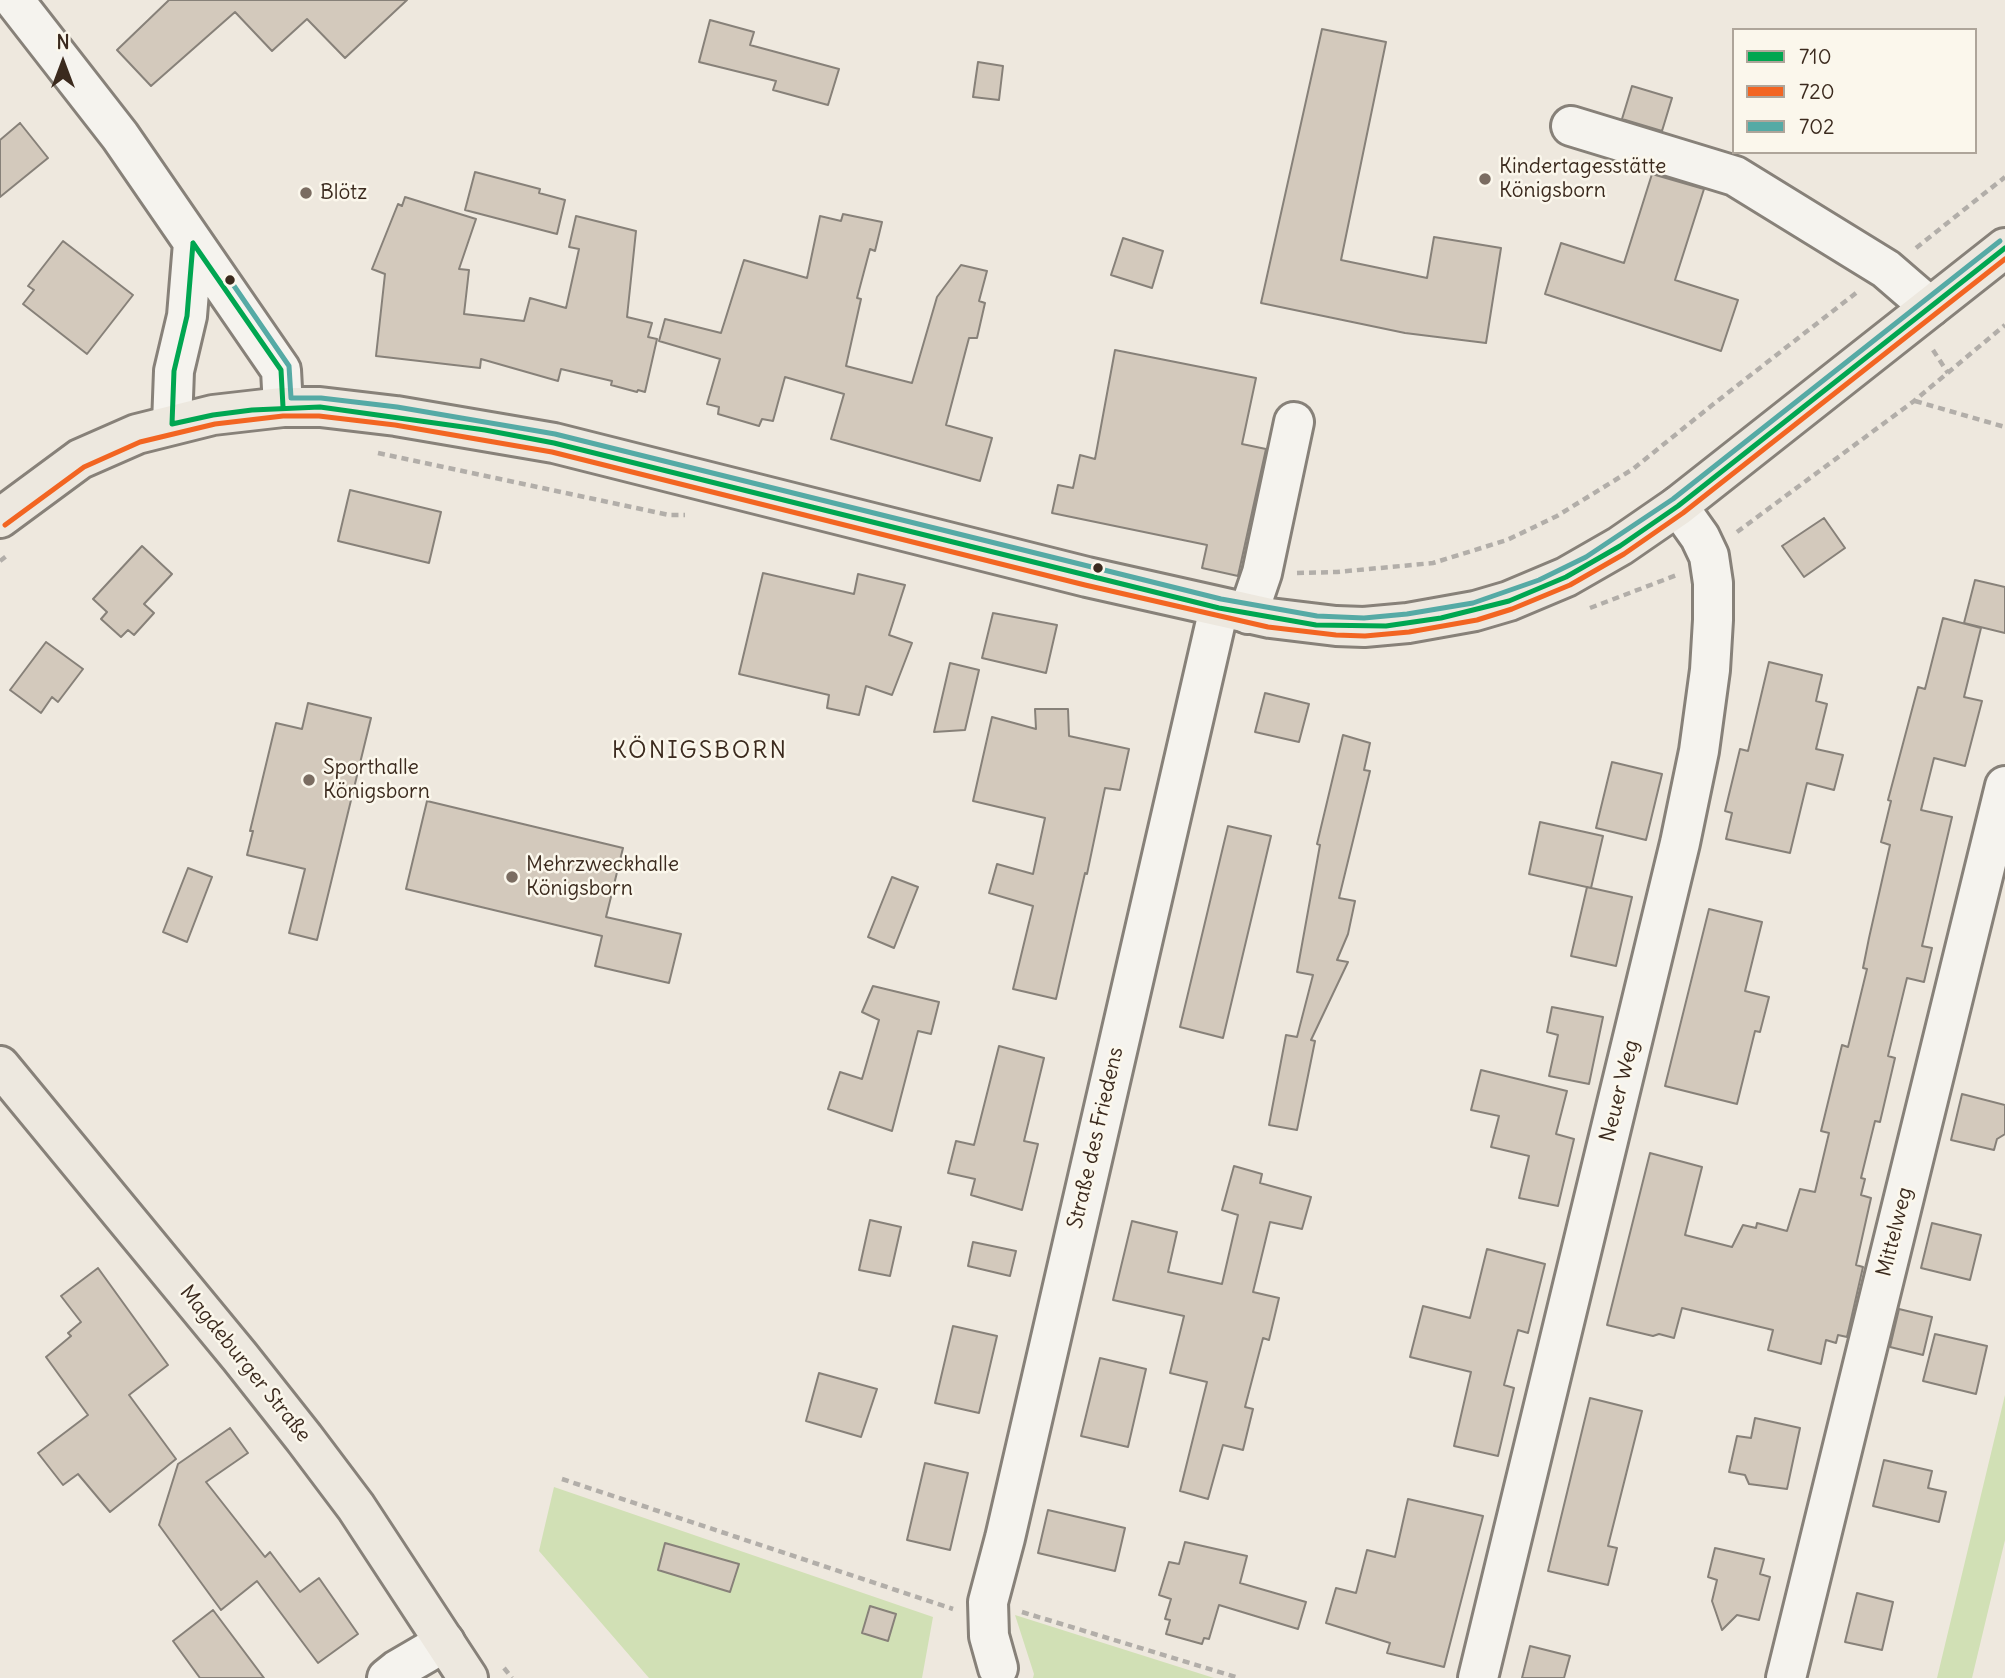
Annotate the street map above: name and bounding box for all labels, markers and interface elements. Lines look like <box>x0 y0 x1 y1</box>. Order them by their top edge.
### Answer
north arrow <box>28 28 98 98</box>
legend <box>1732 28 1977 154</box>
text: N <box>56 30 70 54</box>
text: 710 <box>1799 43 1831 70</box>
text: 720 <box>1799 78 1835 105</box>
text: 702 <box>1799 113 1835 140</box>
place label: Kindertagesstätte Königsborn <box>1499 154 1666 204</box>
marker: Kindertagesstätte Königsborn <box>1477 171 1493 187</box>
place label: Blötz <box>320 180 367 206</box>
marker: Blötz <box>298 185 314 201</box>
unlabelled marker <box>223 273 237 287</box>
unlabelled marker <box>1091 561 1105 575</box>
district label: KÖNIGSBORN <box>613 737 787 765</box>
place label: Sporthalle Königsborn <box>323 755 430 805</box>
marker: Sporthalle Königsborn <box>301 772 317 788</box>
place label: Mehrzweckhalle Königsborn <box>526 852 679 902</box>
marker: Mehrzweckhalle Königsborn <box>504 869 520 885</box>
street label: Neuer Weg <box>1595 1037 1645 1145</box>
street label: Straße des Friedens <box>1063 1045 1129 1231</box>
street label: Mittelweg <box>1872 1185 1918 1279</box>
street label: Magdeburger Straße <box>174 1281 316 1447</box>

